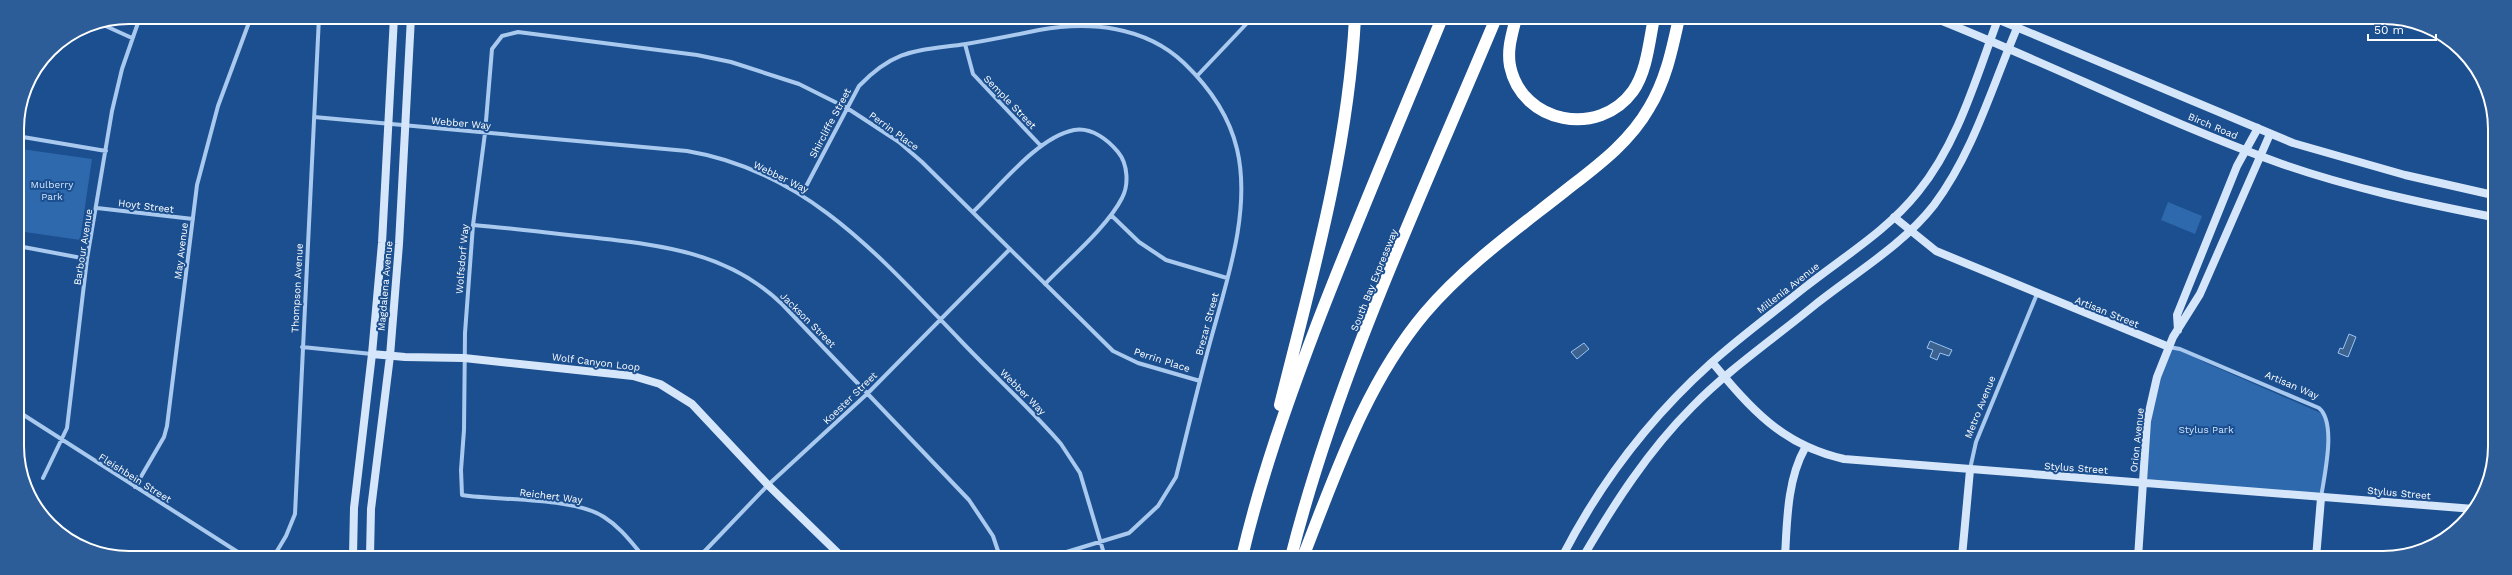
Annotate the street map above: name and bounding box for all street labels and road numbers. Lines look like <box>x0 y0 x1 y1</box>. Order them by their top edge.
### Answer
street label: Semple Street <box>982 73 1039 132</box>
street label: Shircliffe Street <box>807 85 853 160</box>
street label: Perrin Place <box>867 109 921 153</box>
street label: Birch Road <box>2187 111 2239 141</box>
street label: Webber Way <box>431 115 492 131</box>
street label: Webber Way <box>752 159 811 195</box>
street label: Hoyt Street <box>118 197 175 215</box>
street label: Barbour Avenue <box>72 208 94 286</box>
street label: May Avenue <box>172 222 190 280</box>
street label: Wolfsdorf Way <box>453 223 471 295</box>
street label: South Bay Expressway <box>1348 227 1400 333</box>
street label: Magdalena Avenue <box>376 240 394 331</box>
street label: Thompson Avenue <box>289 243 305 333</box>
street label: Millenia Avenue <box>1755 260 1821 316</box>
street label: Jackson Street <box>778 290 838 350</box>
street label: Brezar Street <box>1193 291 1221 357</box>
street label: Artisan Street <box>2073 294 2141 330</box>
street label: Perrin Place <box>1133 346 1192 374</box>
street label: Wolf Canyon Loop <box>551 351 641 373</box>
street label: Webber Way <box>998 367 1049 418</box>
street label: Koester Street <box>821 369 880 426</box>
street label: Artisan Way <box>2263 369 2321 402</box>
street label: Metro Avenue <box>1962 374 1998 440</box>
street label: Orion Avenue <box>2128 407 2146 473</box>
street label: Fleishbein Street <box>97 451 174 505</box>
street label: Stylus Street <box>2044 460 2109 476</box>
street label: Stylus Street <box>2367 485 2432 501</box>
street label: Reichert Way <box>519 487 584 505</box>

